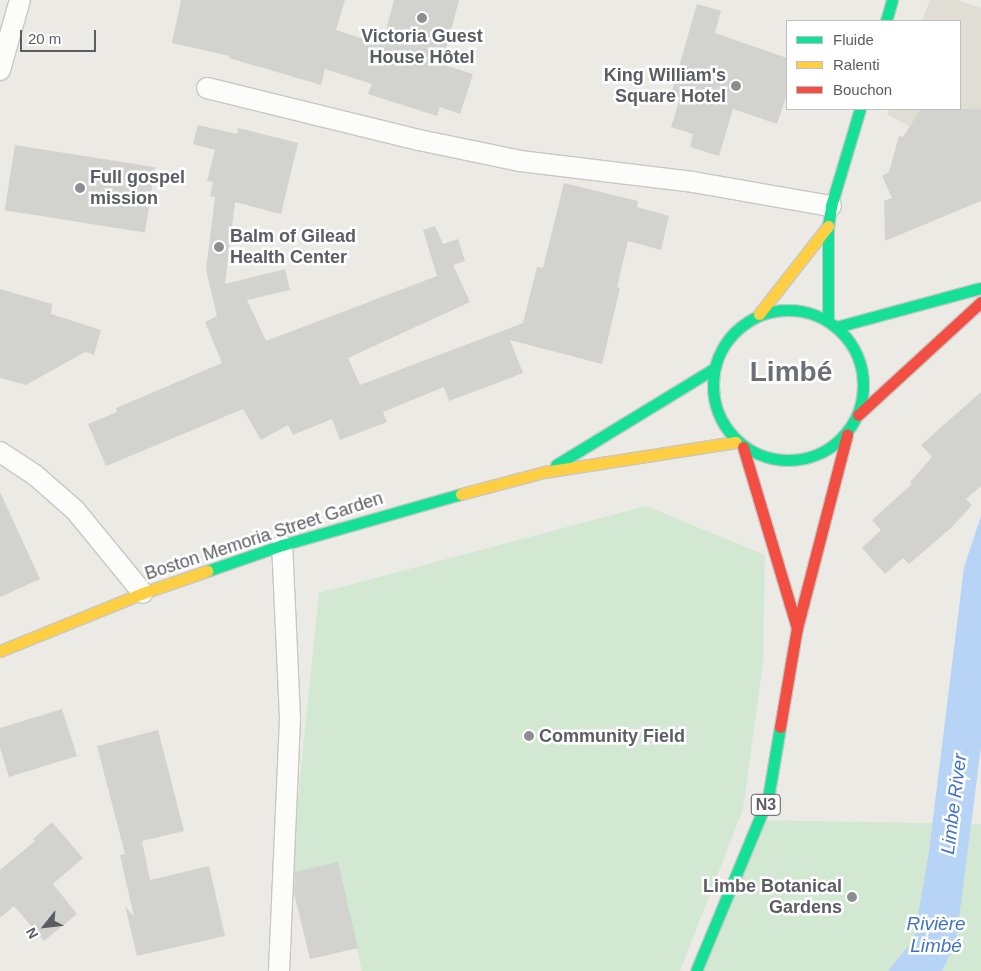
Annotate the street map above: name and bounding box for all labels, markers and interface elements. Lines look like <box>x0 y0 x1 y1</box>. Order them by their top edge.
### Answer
marker: Victoria Guest House Hôtel <box>416 12 428 24</box>
scale bar <box>22 20 99 52</box>
legend <box>786 20 961 110</box>
place label: Victoria Guest House Hôtel <box>361 26 483 68</box>
text: 20 m <box>28 30 61 47</box>
text: Fluide <box>833 31 874 48</box>
text: Ralenti <box>833 56 880 73</box>
place label: King William's Square Hotel <box>604 65 726 108</box>
marker: King William's Square Hotel <box>730 80 742 92</box>
text: Bouchon <box>833 81 892 98</box>
place label: Full gospel mission <box>90 167 185 210</box>
marker: Full gospel mission <box>74 182 86 194</box>
place label: Balm of Gilead Health Center <box>230 226 356 268</box>
marker: Balm of Gilead Health Center <box>212 240 226 254</box>
district label: Limbé <box>750 355 832 389</box>
street label: Boston Memoria Street Garden <box>142 487 386 585</box>
place label: Community Field <box>539 725 685 747</box>
marker: Community Field <box>523 730 535 742</box>
water label: Limbe River <box>937 752 971 856</box>
road number: N3 <box>750 792 782 818</box>
place label: Limbe Botanical Gardens <box>703 876 842 919</box>
marker: Limbe Botanical Gardens <box>846 891 858 903</box>
north arrow <box>20 901 70 951</box>
water label: Rivière Limbé <box>906 913 966 957</box>
text: N <box>22 925 41 942</box>

